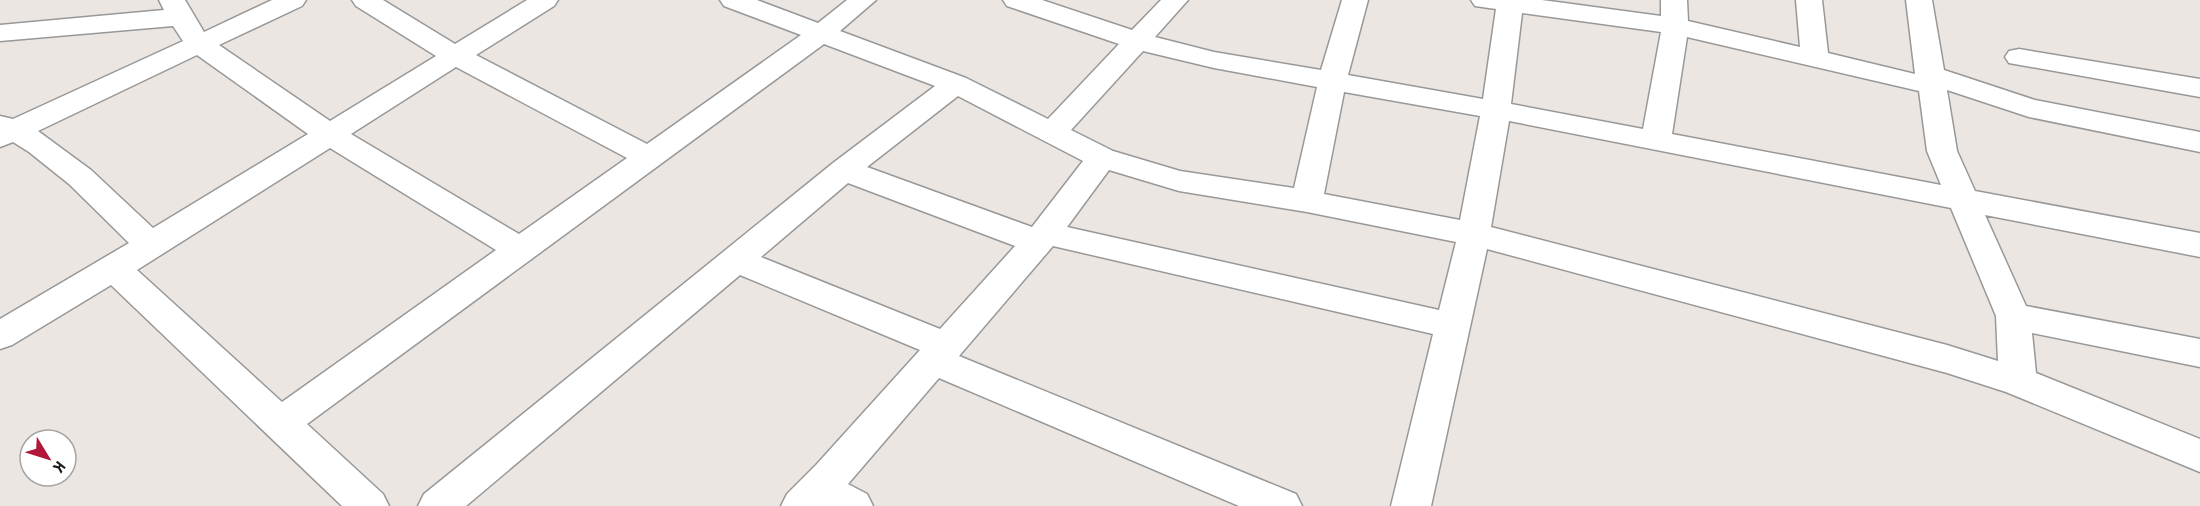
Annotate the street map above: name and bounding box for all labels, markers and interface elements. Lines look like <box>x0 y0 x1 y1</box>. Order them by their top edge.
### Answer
north arrow <box>18 428 78 488</box>
text: K <box>47 456 72 479</box>

